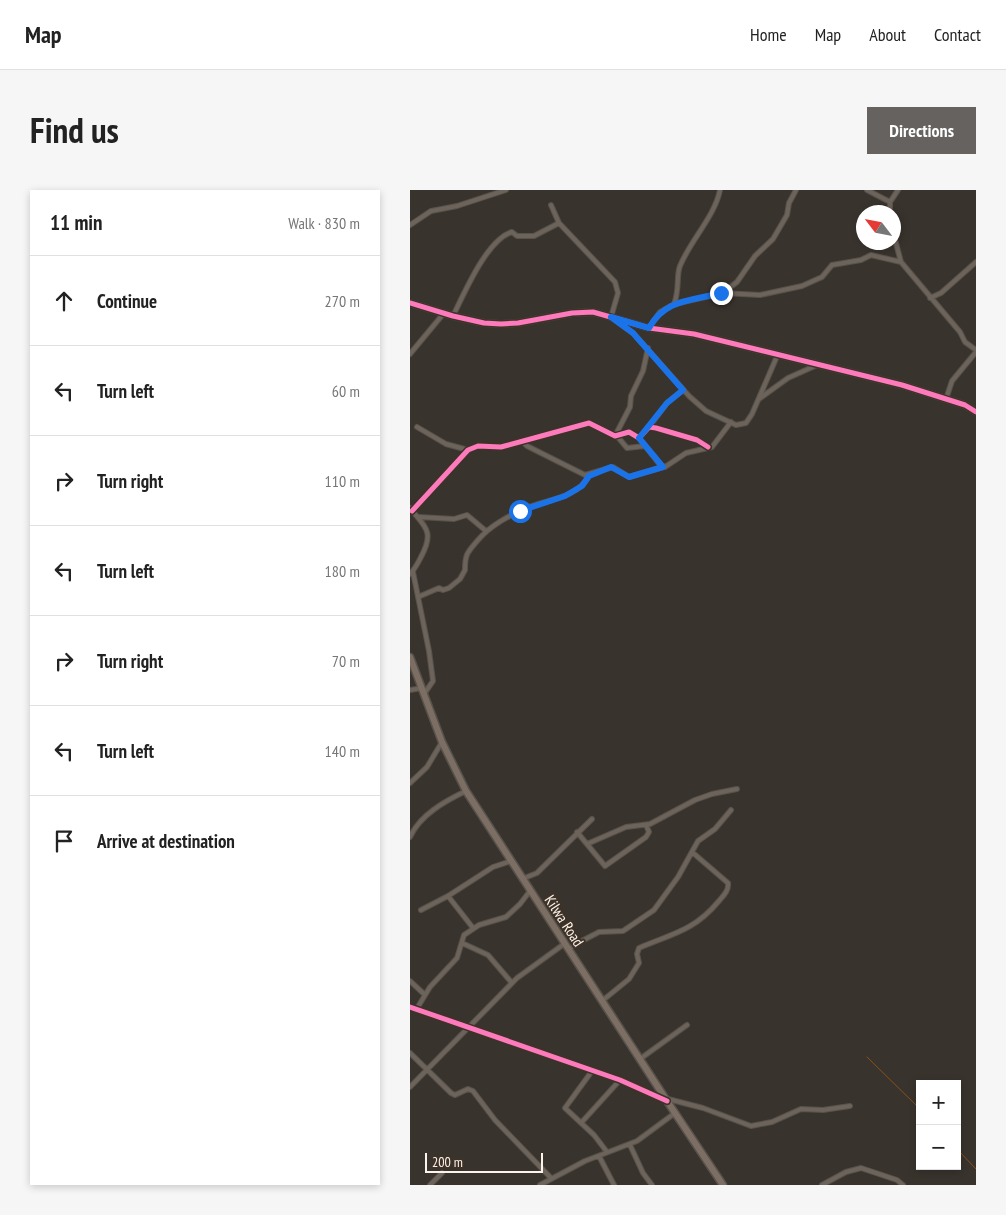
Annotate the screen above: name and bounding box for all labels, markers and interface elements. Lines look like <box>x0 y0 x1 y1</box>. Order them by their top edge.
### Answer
text: Map <box>25 19 62 50</box>
text: Home <box>750 23 787 46</box>
text: Map <box>815 23 841 46</box>
text: About <box>869 23 906 46</box>
text: Contact <box>934 23 981 46</box>
text: Find us <box>30 107 119 153</box>
button: Directions <box>867 107 976 154</box>
north arrow <box>856 205 901 250</box>
text: 11 min <box>50 209 102 236</box>
text: Walk · 830 m <box>288 213 360 233</box>
route end <box>710 282 733 305</box>
icon: ahead <box>50 287 78 315</box>
text: Continue <box>97 289 157 313</box>
text: 270 m <box>325 291 360 311</box>
icon: left <box>50 377 78 405</box>
text: Turn left <box>97 379 154 403</box>
text: 60 m <box>332 381 360 401</box>
icon: right <box>50 467 78 495</box>
text: Turn right <box>97 469 163 493</box>
text: 110 m <box>325 471 360 491</box>
route start <box>509 500 532 523</box>
icon: left <box>50 557 78 585</box>
text: Turn left <box>97 559 154 583</box>
text: 180 m <box>325 561 360 581</box>
icon: right <box>50 647 78 675</box>
text: Turn right <box>97 649 163 673</box>
text: 70 m <box>332 651 360 671</box>
icon: left <box>50 737 78 765</box>
text: Turn left <box>97 739 154 763</box>
text: 140 m <box>325 741 360 761</box>
icon: arrive <box>50 827 78 855</box>
text: Arrive at destination <box>97 829 235 853</box>
street label: Kilwa Road <box>541 891 588 950</box>
map controls <box>916 1080 961 1170</box>
button: + <box>916 1080 961 1125</box>
button: − <box>916 1125 961 1170</box>
scale bar <box>425 1150 542 1173</box>
text: 200 m <box>432 1153 463 1171</box>

